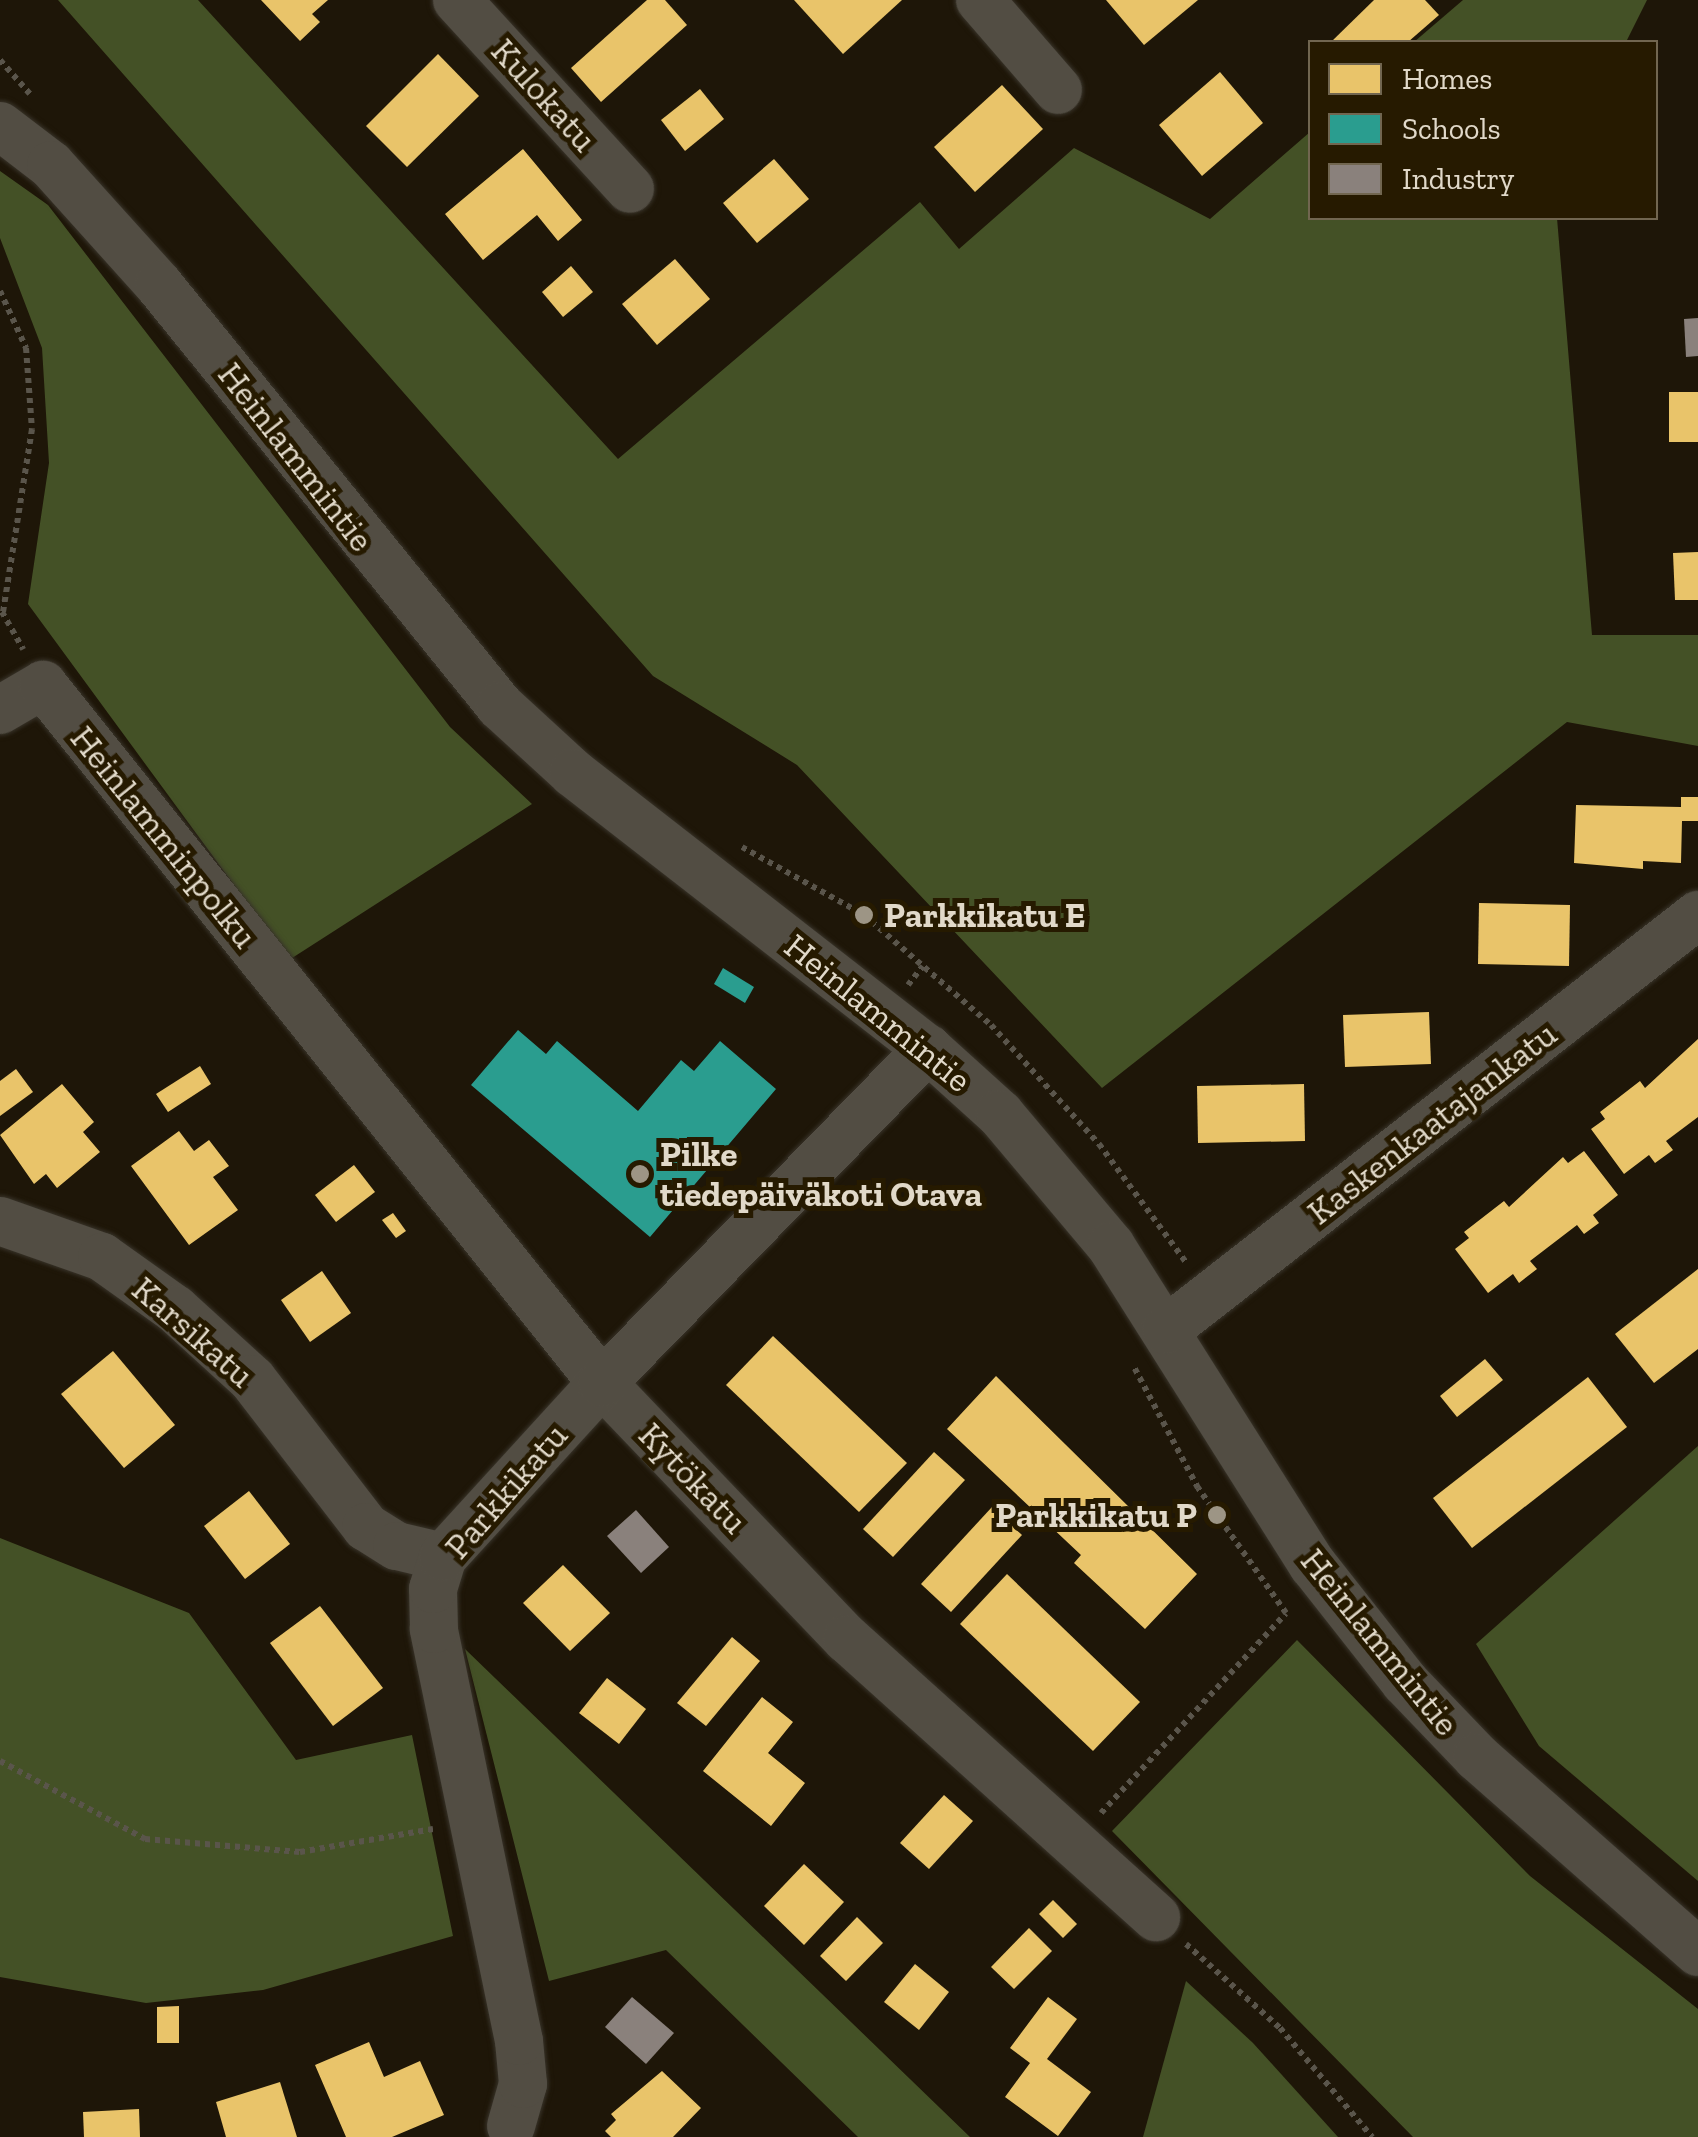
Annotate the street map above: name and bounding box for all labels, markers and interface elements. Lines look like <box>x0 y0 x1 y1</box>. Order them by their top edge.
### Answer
street label: Kulokatu <box>483 30 605 160</box>
legend <box>1308 40 1658 220</box>
text: Homes <box>1402 61 1492 97</box>
text: Schools <box>1402 111 1501 147</box>
text: Industry <box>1402 161 1514 197</box>
street label: Heinlammintie <box>209 354 383 560</box>
street label: Heinlamminpolku <box>62 718 266 956</box>
place label: Parkkikatu E <box>884 894 1086 936</box>
marker: Parkkikatu E <box>853 904 875 926</box>
street label: Heinlammintie <box>776 925 980 1101</box>
street label: Kaskenkaatajankatu <box>1299 1013 1565 1233</box>
place label: Pilke tiedepäiväkoti Otava <box>660 1133 982 1215</box>
marker: Pilke tiedepäiväkoti Otava <box>629 1163 651 1185</box>
street label: Karsikatu <box>124 1268 262 1396</box>
street label: Kytökatu <box>630 1414 756 1542</box>
street label: Parkkikatu <box>436 1415 576 1567</box>
place label: Parkkikatu P <box>995 1494 1197 1536</box>
marker: Parkkikatu P <box>1206 1504 1228 1526</box>
street label: Heinlammintie <box>1292 1540 1468 1744</box>

